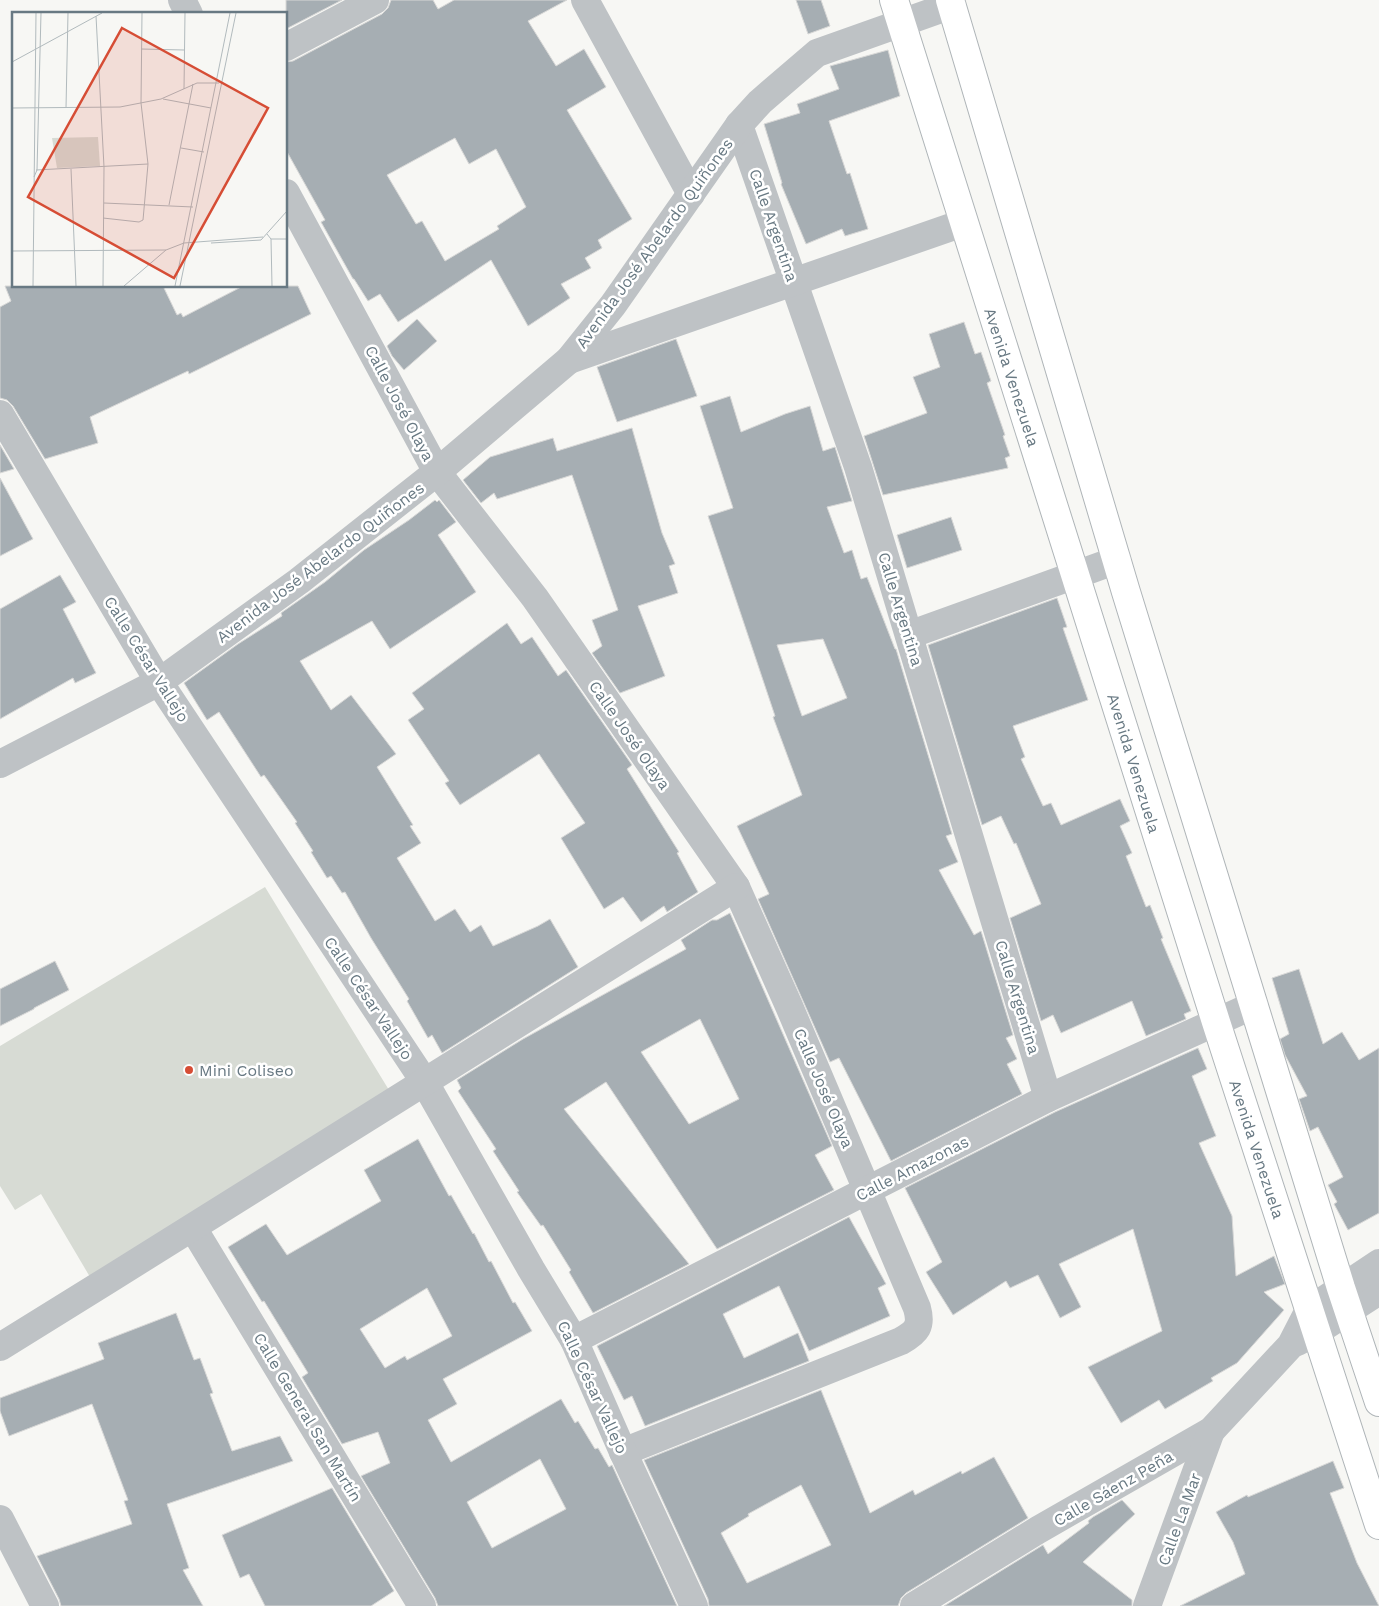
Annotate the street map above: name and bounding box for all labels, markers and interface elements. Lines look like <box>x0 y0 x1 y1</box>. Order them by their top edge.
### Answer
inset map <box>12 12 288 288</box>
street label: Avenida José Abelardo Quiñones <box>572 135 737 352</box>
street label: Calle Argentina <box>745 166 802 284</box>
street label: Avenida Venezuela <box>980 305 1043 449</box>
street label: Calle José Olaya <box>361 342 438 464</box>
street label: Avenida José Abelardo Quiñones <box>213 478 428 647</box>
street label: Calle Argentina <box>874 550 927 668</box>
street label: Calle César Vallejo <box>100 593 193 726</box>
street label: Calle José Olaya <box>585 677 674 793</box>
street label: Avenida Venezuela <box>1103 691 1164 835</box>
street label: Calle César Vallejo <box>320 933 417 1064</box>
street label: Calle Argentina <box>991 938 1044 1056</box>
street label: Calle José Olaya <box>790 1025 857 1151</box>
place label: Mini Coliseo <box>199 1061 294 1080</box>
marker: Mini Coliseo <box>183 1064 195 1076</box>
street label: Avenida Venezuela <box>1225 1077 1288 1221</box>
street label: Calle Amazonas <box>853 1132 972 1205</box>
street label: Calle César Vallejo <box>553 1318 632 1457</box>
street label: Calle General San Martín <box>250 1329 366 1505</box>
street label: Calle Sáenz Peña <box>1050 1447 1176 1530</box>
street label: Calle La Mar <box>1154 1470 1205 1568</box>

